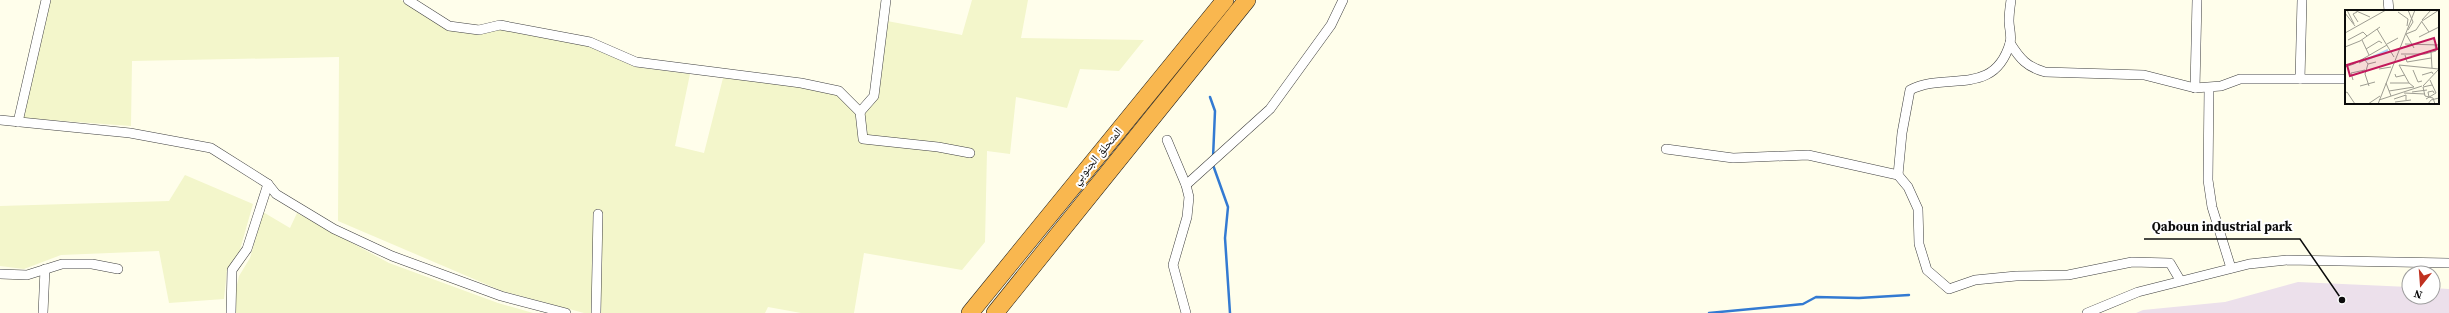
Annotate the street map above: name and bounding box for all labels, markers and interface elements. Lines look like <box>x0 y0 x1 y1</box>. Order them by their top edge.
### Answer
inset map <box>2345 10 2439 104</box>
street label: المتحلق الجنوبي <box>1068 124 1127 189</box>
callout: Qaboun industrial park <box>2144 214 2300 239</box>
text: Qaboun industrial park <box>2152 218 2293 235</box>
north arrow <box>2401 265 2441 305</box>
text: N <box>2412 286 2424 302</box>

